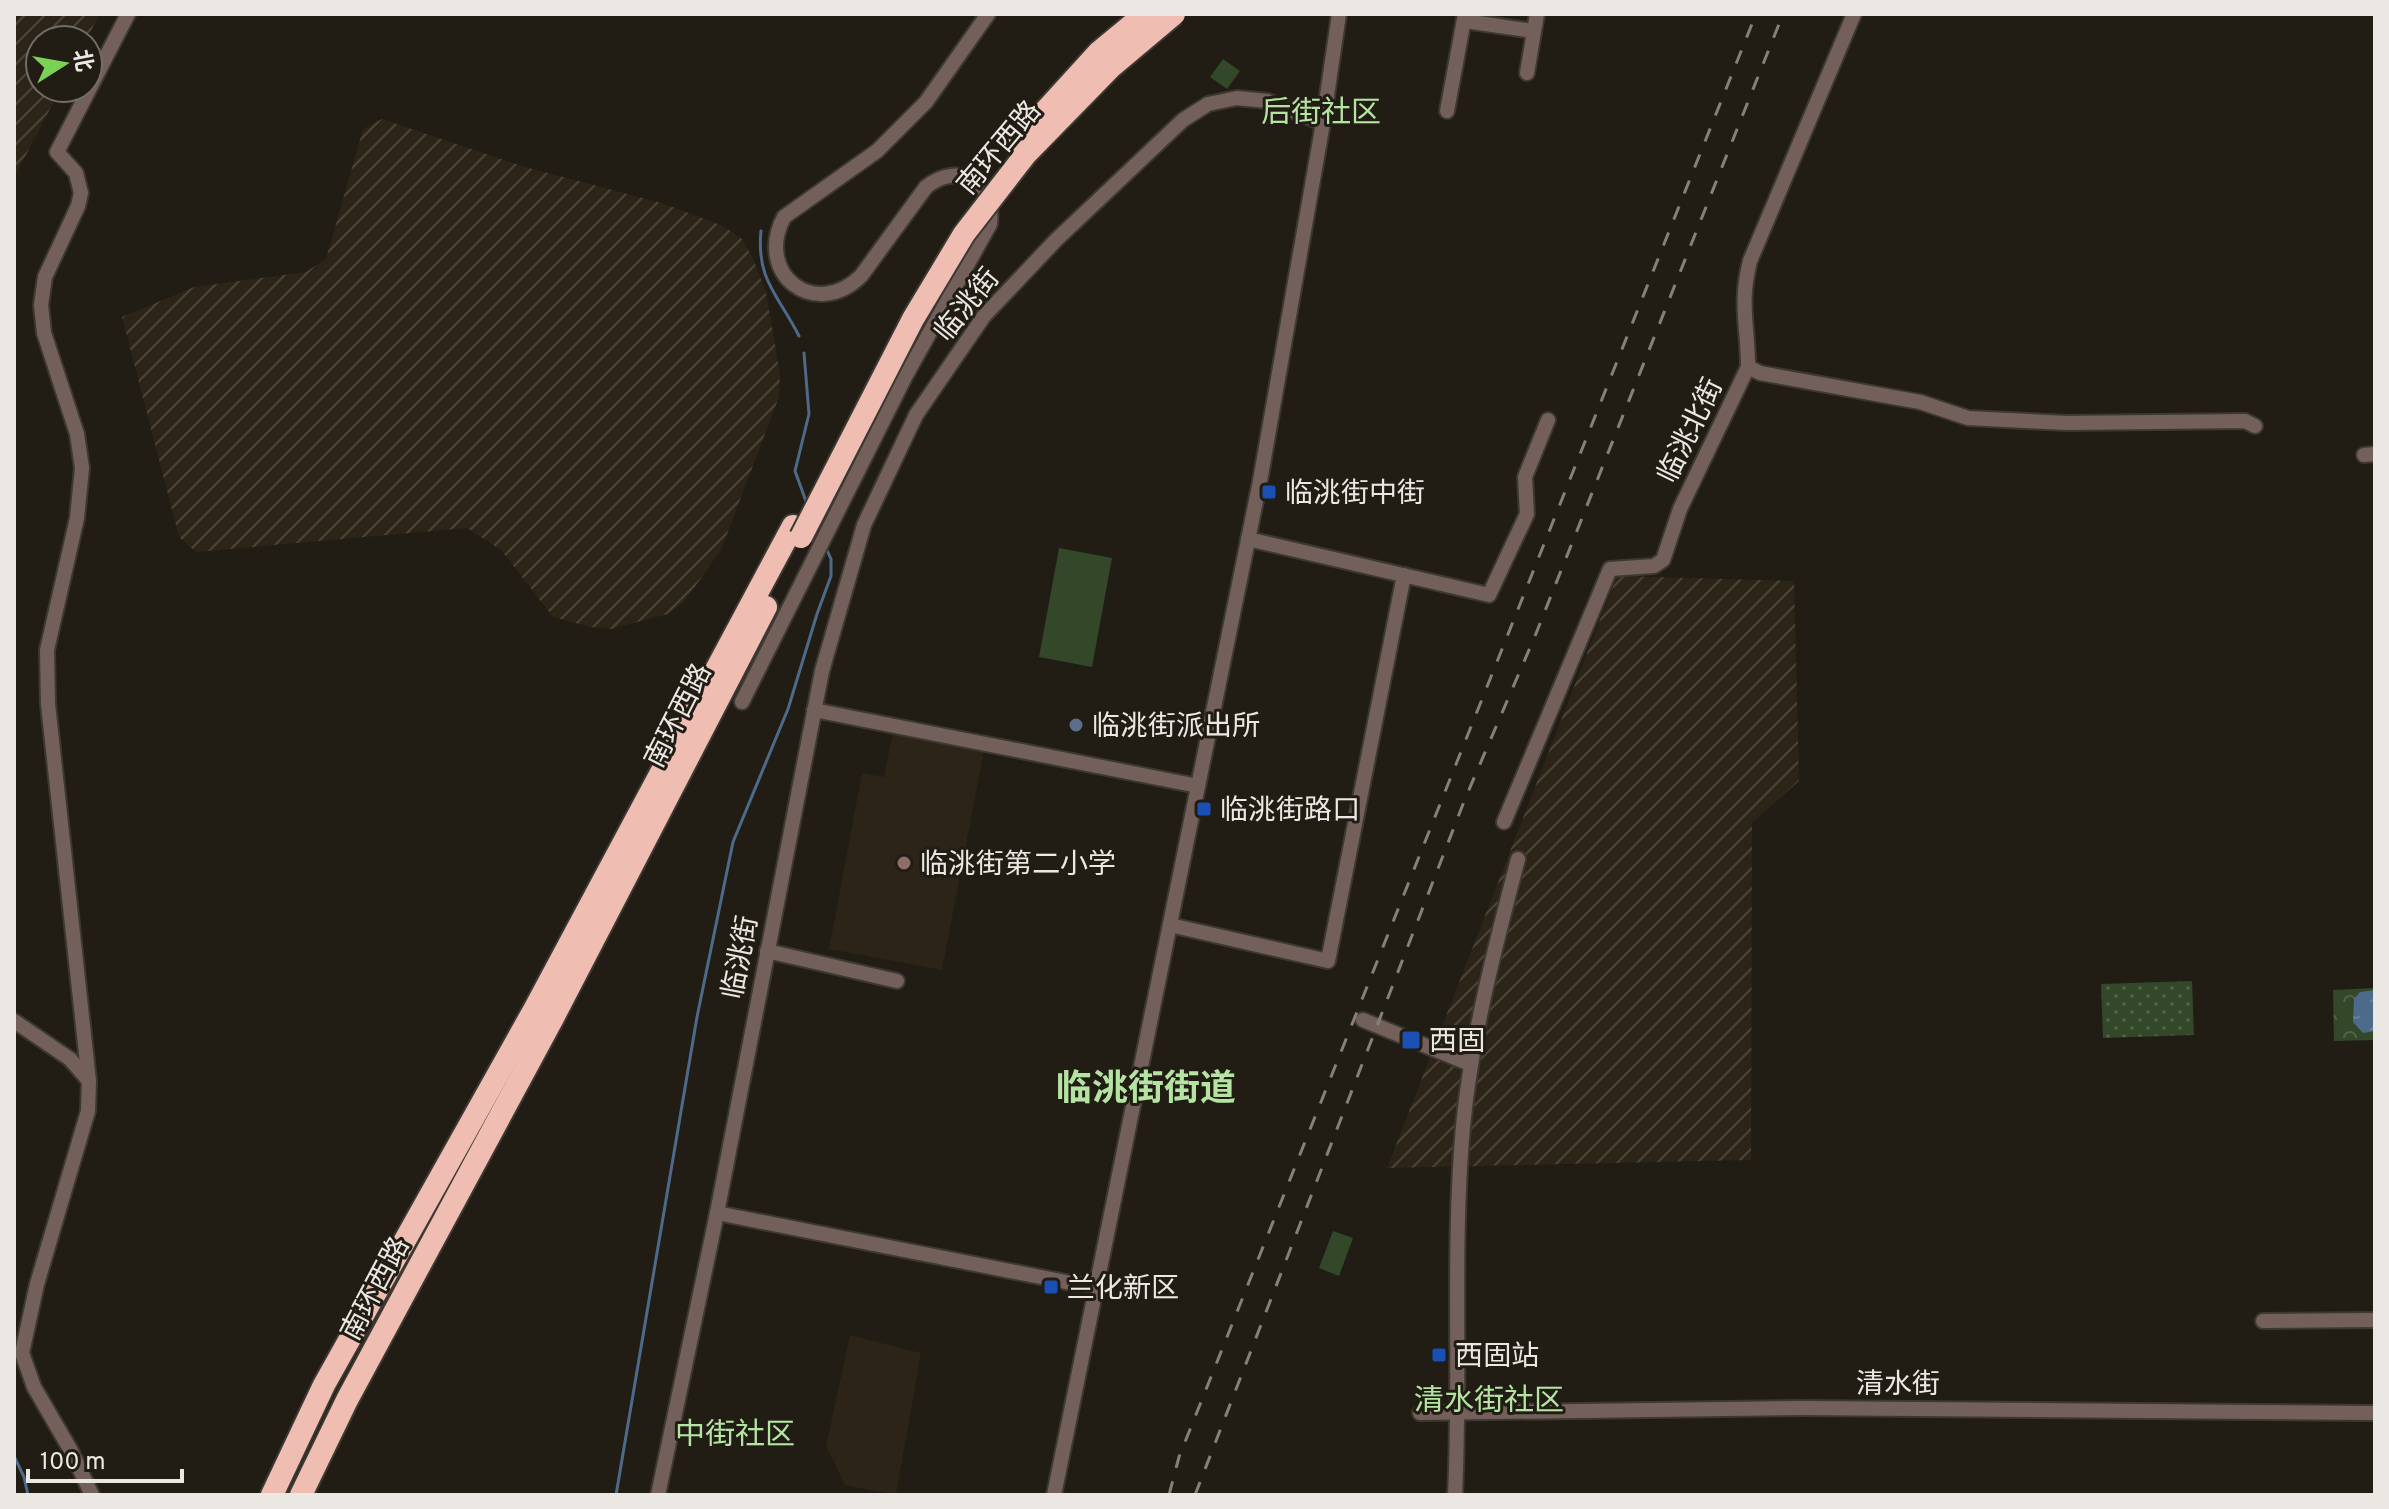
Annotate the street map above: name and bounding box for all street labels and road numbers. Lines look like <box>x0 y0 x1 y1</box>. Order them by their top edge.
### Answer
street label: 南环西路 <box>951 94 1050 203</box>
street label: 临洮街 <box>928 262 1009 350</box>
street label: 临洮北街 <box>1651 373 1732 490</box>
street label: 南环西路 <box>638 658 721 774</box>
street label: 临洮街 <box>716 913 768 1002</box>
street label: 南环西路 <box>334 1232 419 1347</box>
street label: 清水街 <box>1856 1368 1940 1404</box>

